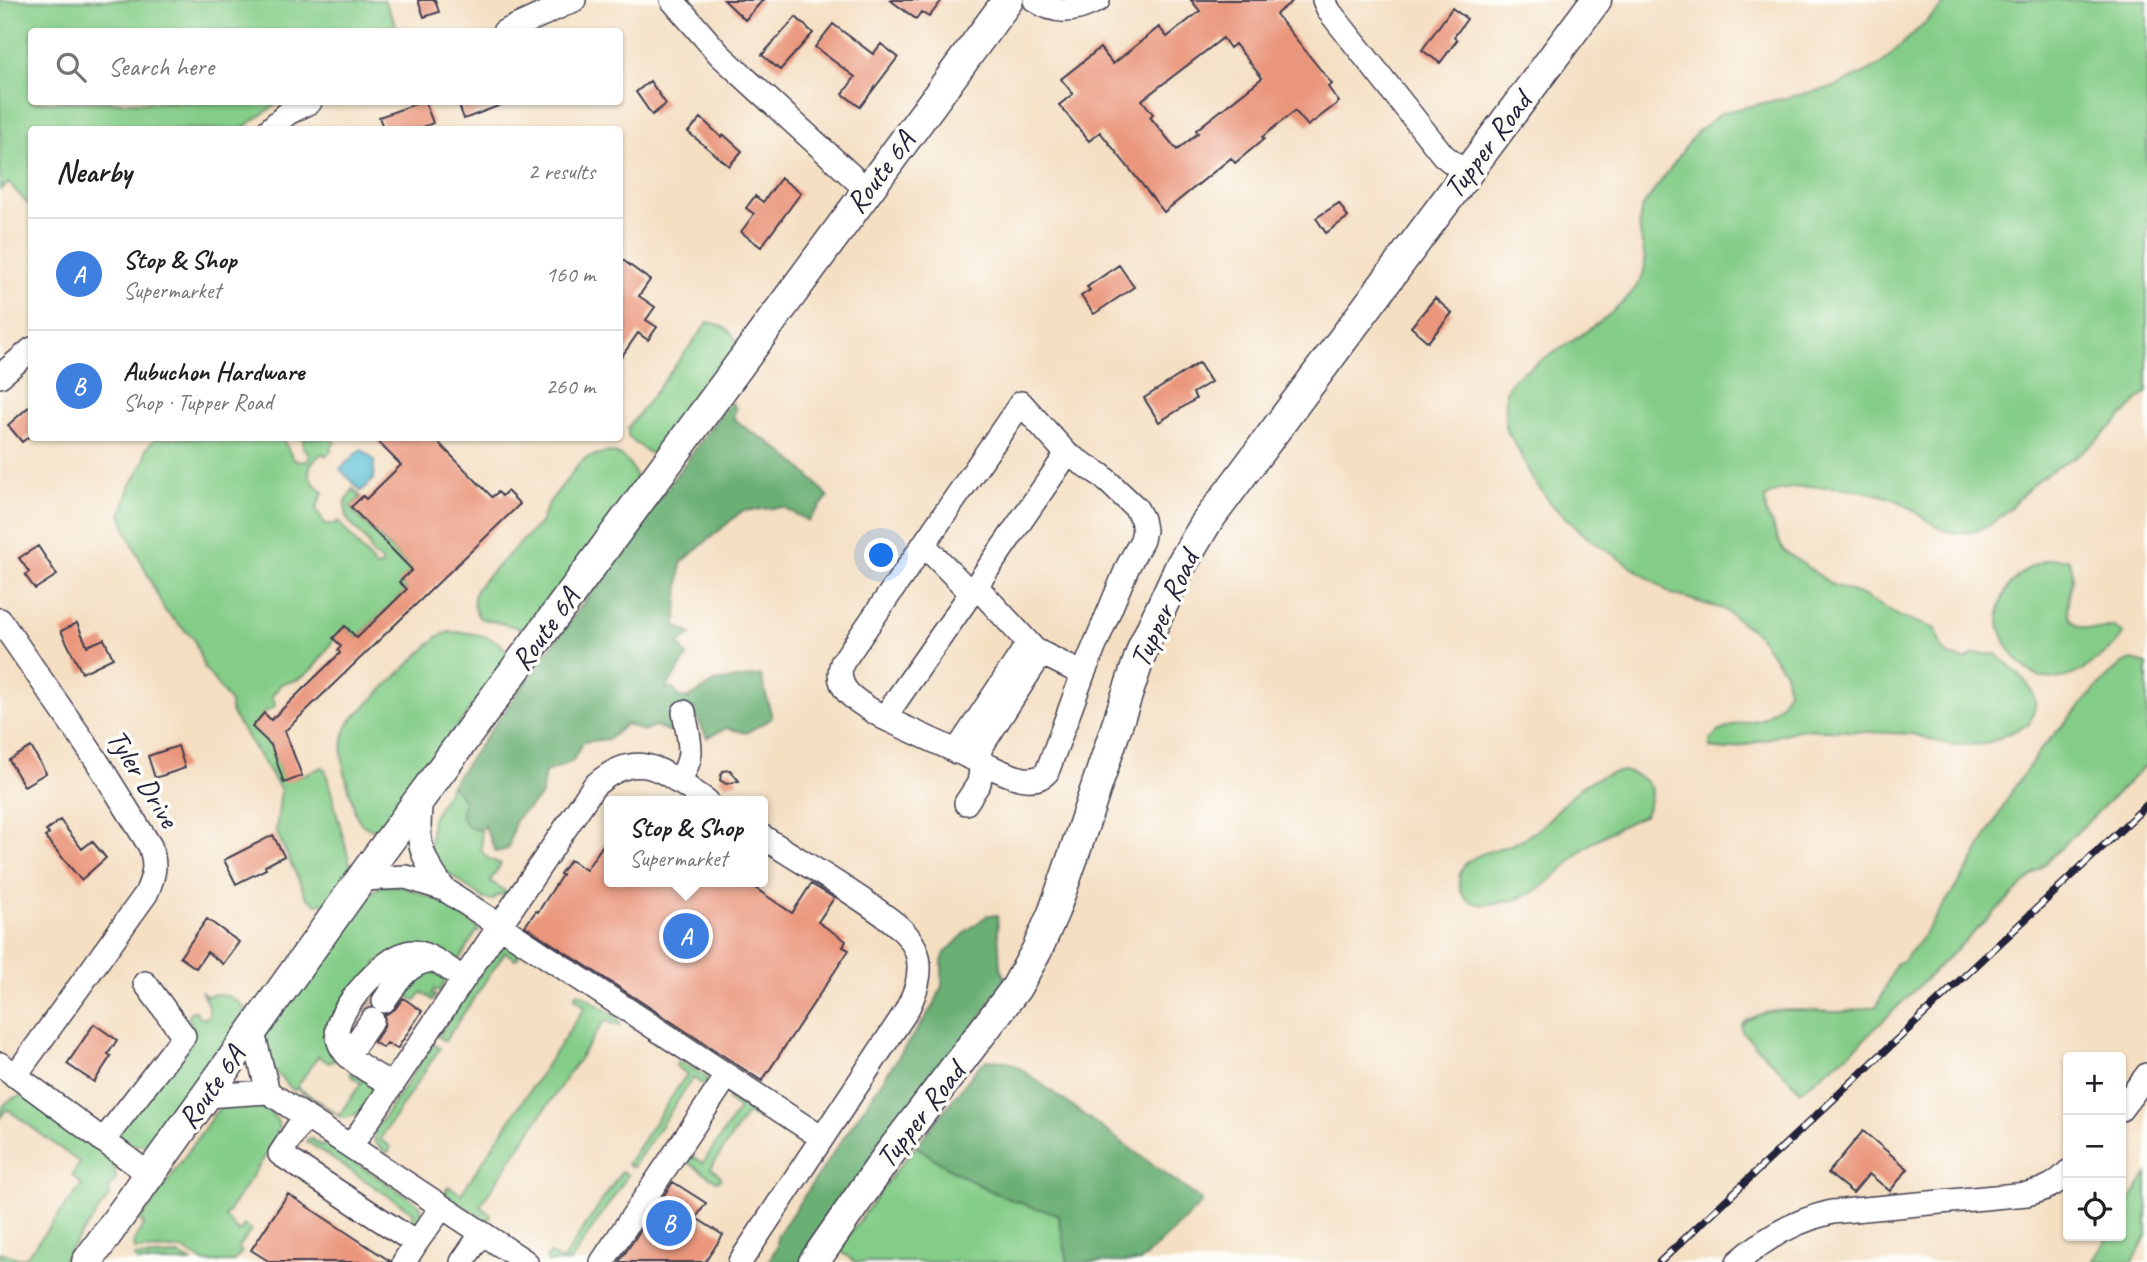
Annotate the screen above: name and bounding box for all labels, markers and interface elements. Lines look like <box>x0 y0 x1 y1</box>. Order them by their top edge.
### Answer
search box <box>28 28 623 105</box>
icon: search <box>52 48 90 86</box>
text: Search here <box>108 50 214 83</box>
street label: Tupper Road <box>1435 81 1542 206</box>
street label: Route 6A <box>837 122 924 221</box>
text: Nearby <box>56 153 132 191</box>
text: 2 results <box>528 157 595 186</box>
text: Stop & Shop <box>123 243 236 276</box>
text: A <box>73 260 85 289</box>
text: 160 m <box>546 260 595 289</box>
text: Supermarket <box>123 276 221 305</box>
text: Aubuchon Hardware <box>123 355 304 388</box>
text: B <box>73 372 85 401</box>
text: 260 m <box>546 372 595 401</box>
text: Shop · Tupper Road <box>123 388 273 417</box>
your location <box>864 538 898 572</box>
street label: Tupper Road <box>1121 541 1209 673</box>
street label: Route 6A <box>502 579 589 678</box>
street label: Tyler Drive <box>98 722 189 836</box>
popup <box>604 796 768 887</box>
text: Stop & Shop <box>629 811 743 844</box>
text: Supermarket <box>629 844 727 873</box>
pin: A <box>663 910 709 962</box>
street label: Route 6A <box>169 1036 254 1136</box>
street label: Tupper Road <box>867 1051 976 1176</box>
map controls <box>2063 1052 2126 1241</box>
button: + <box>2063 1052 2126 1115</box>
button: − <box>2063 1115 2126 1178</box>
button: locate <box>2063 1178 2126 1241</box>
pin: B <box>646 1197 692 1249</box>

